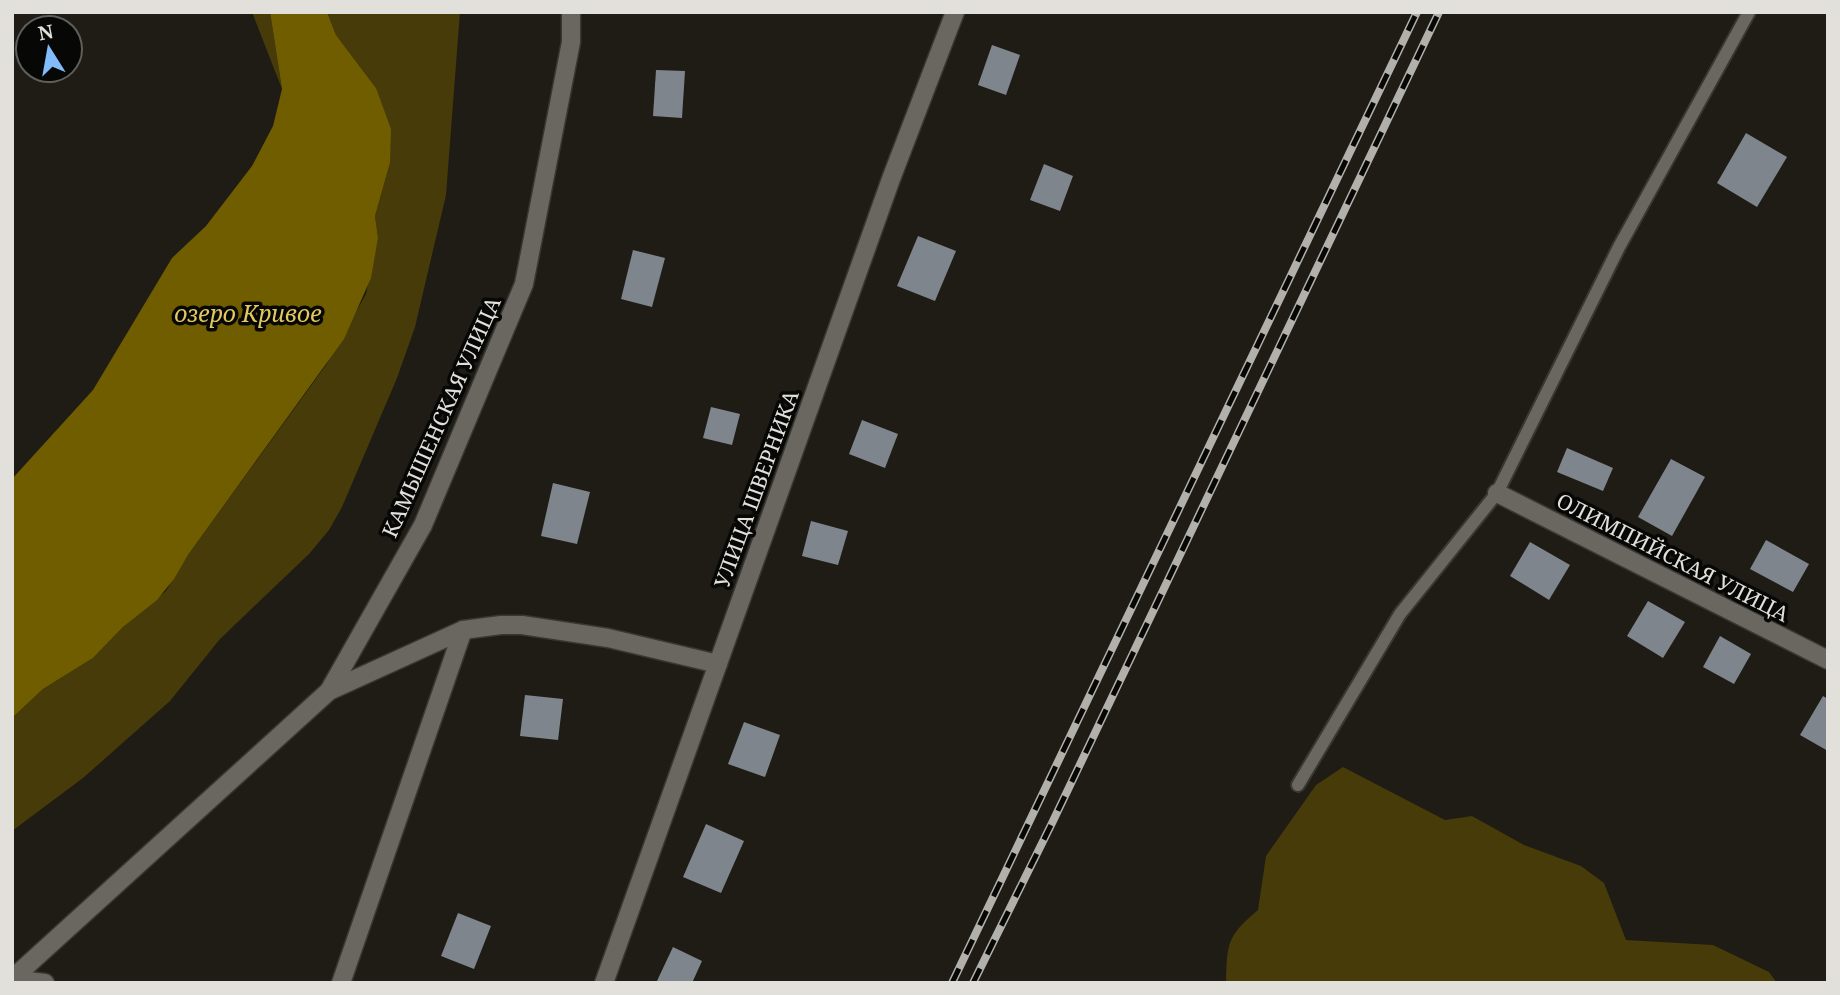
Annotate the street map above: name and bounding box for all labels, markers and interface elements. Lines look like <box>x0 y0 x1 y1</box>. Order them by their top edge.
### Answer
north arrow <box>14 14 84 84</box>
text: N <box>36 18 56 47</box>
street label: КАМЫШЕНСКАЯ УЛИЦА <box>375 292 507 542</box>
water label: озеро Кривое <box>174 297 322 329</box>
street label: УЛИЦА ШВЕРНИКА <box>707 386 805 592</box>
street label: ОЛИМПИЙСКАЯ УЛИЦА <box>1552 486 1794 628</box>

